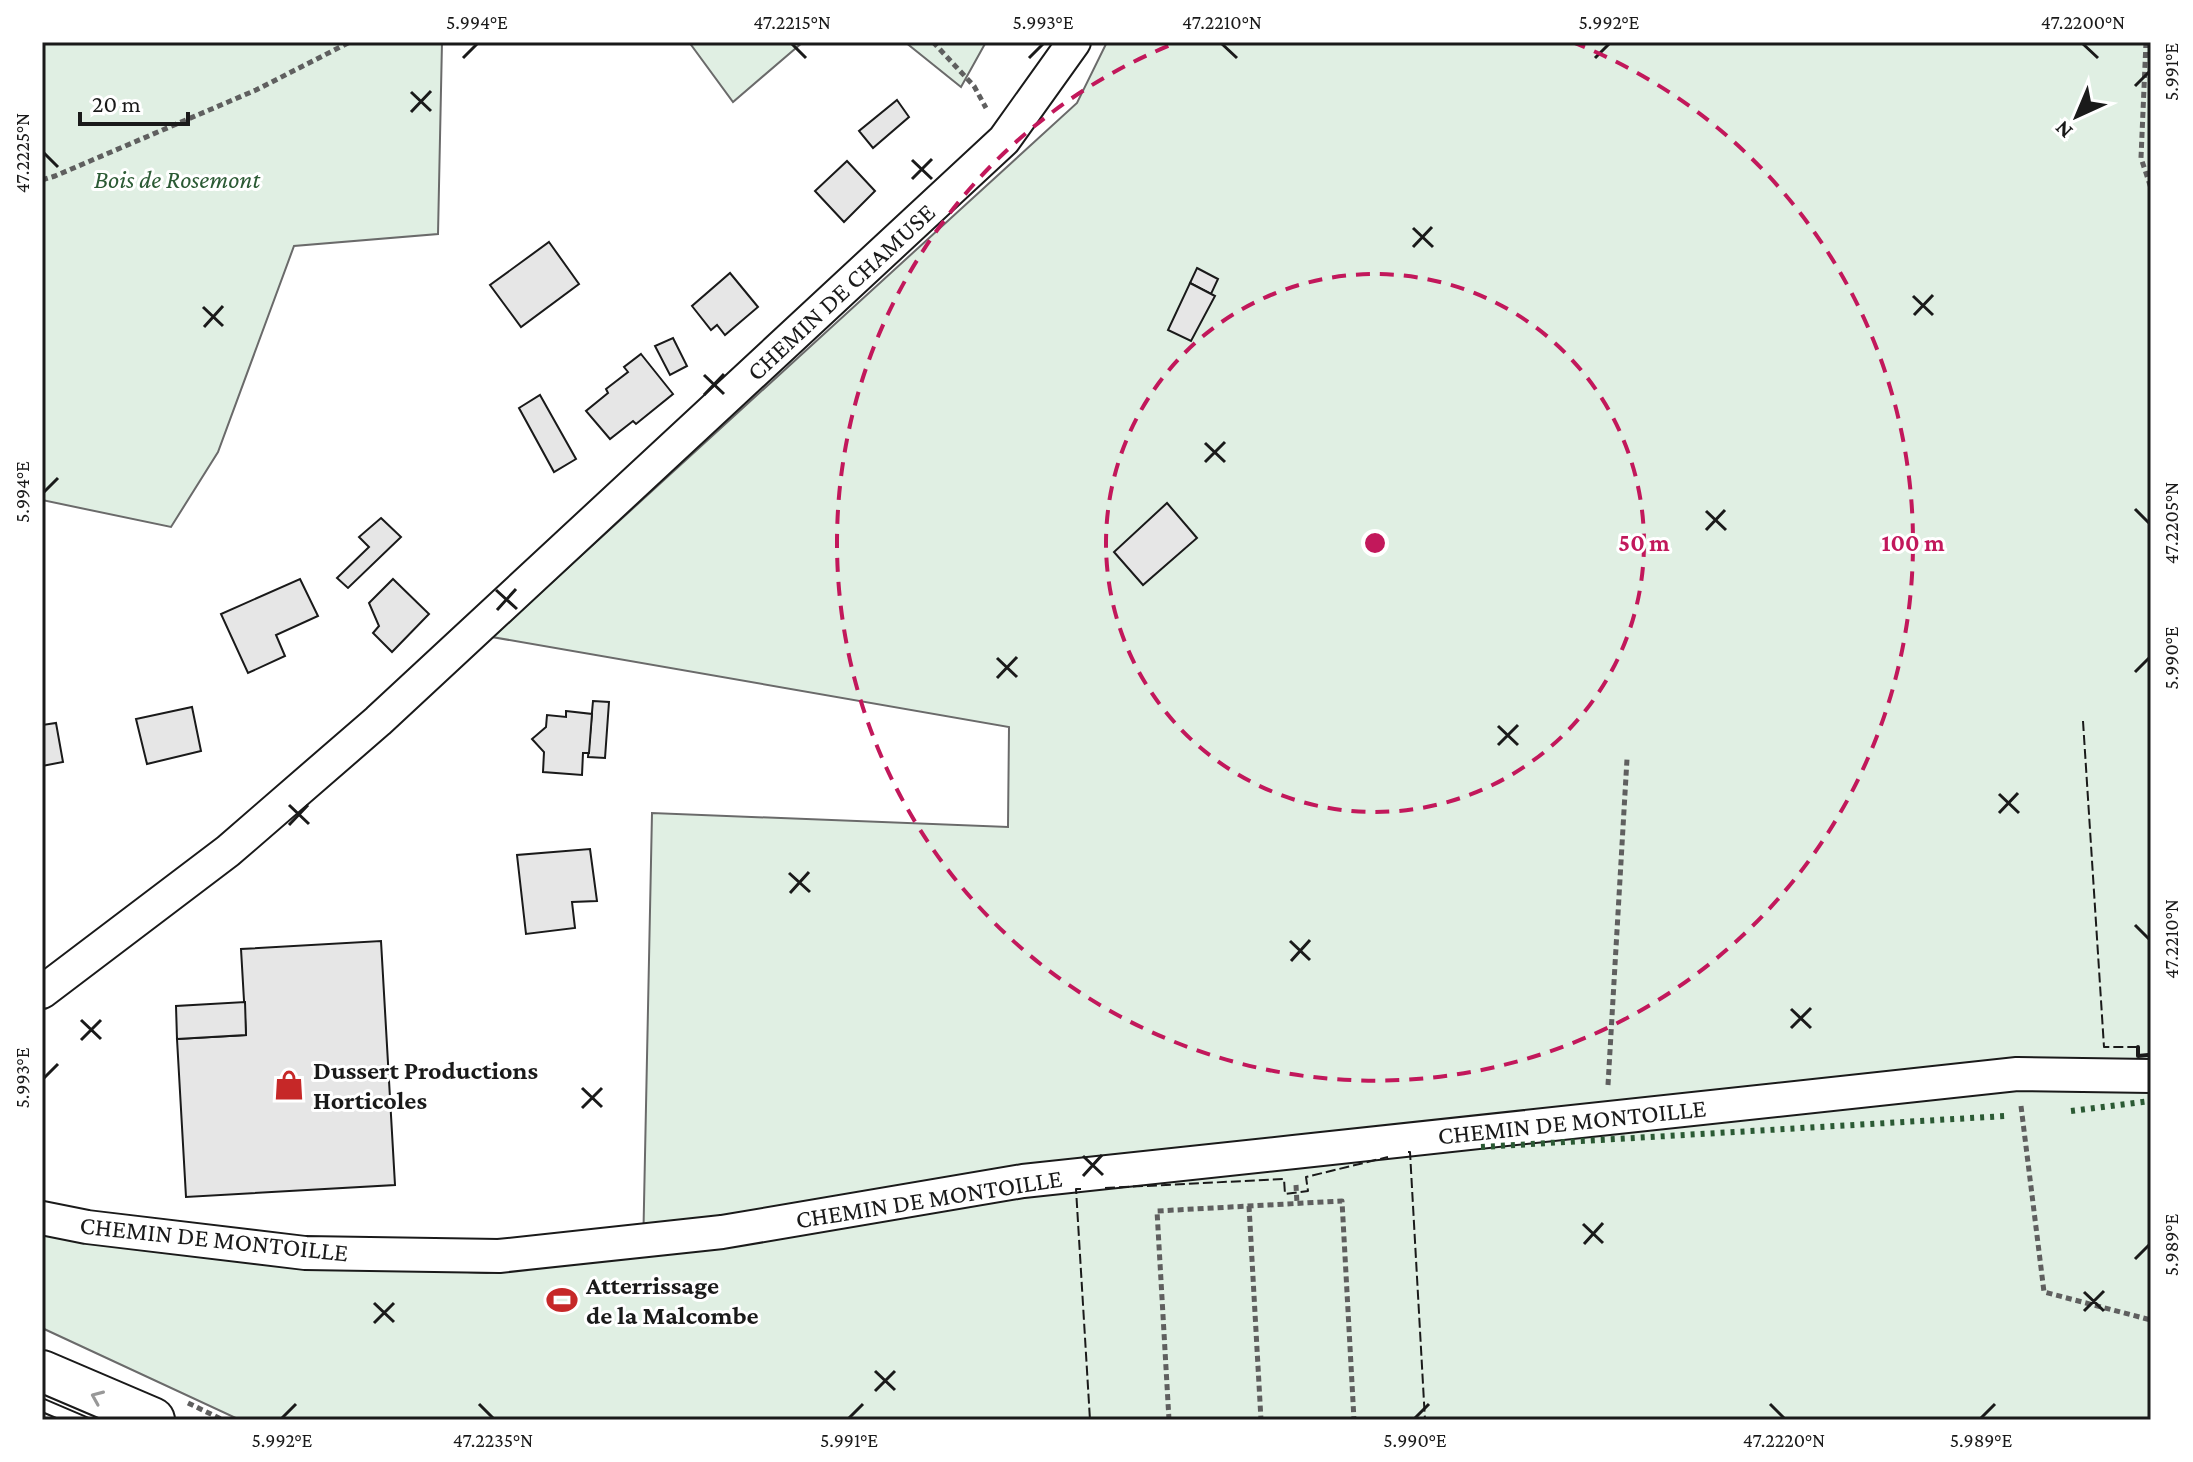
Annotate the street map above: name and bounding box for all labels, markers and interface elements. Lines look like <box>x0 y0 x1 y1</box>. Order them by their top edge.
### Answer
text: 5.994°E <box>446 11 508 33</box>
text: 47.2215°N <box>753 11 831 33</box>
text: 5.993°E <box>1012 11 1074 33</box>
text: 47.2210°N <box>1182 11 1262 33</box>
text: 5.992°E <box>1579 11 1640 33</box>
text: 47.2200°N <box>2041 11 2125 33</box>
text: 5.991°E <box>2160 43 2182 101</box>
scale bar <box>80 76 188 126</box>
north arrow <box>2037 76 2117 156</box>
text: 20 m <box>92 90 141 117</box>
text: 47.2225°N <box>11 113 33 193</box>
text: N <box>2049 116 2078 144</box>
park label: Bois de Rosemont <box>94 165 260 194</box>
street label: CHEMIN DE CHAMUSE <box>741 197 941 387</box>
text: 5.994°E <box>11 461 33 523</box>
text: 47.2205°N <box>2160 482 2182 564</box>
centre of rings <box>1361 529 1389 557</box>
text: 50 m <box>1618 529 1670 556</box>
text: 100 m <box>1881 529 1945 556</box>
text: 5.990°E <box>2160 626 2182 690</box>
text: 47.2210°N <box>2160 899 2182 979</box>
text: 5.993°E <box>11 1047 33 1109</box>
place label: Dussert Productions Horticoles <box>313 1056 538 1115</box>
shop icon: Dussert Productions Horticoles <box>272 1068 306 1102</box>
street label: CHEMIN DE MONTOILLE <box>1436 1093 1708 1151</box>
street label: CHEMIN DE MONTOILLE <box>794 1164 1064 1234</box>
street label: CHEMIN DE MONTOILLE <box>78 1210 350 1268</box>
text: 5.989°E <box>2160 1214 2182 1276</box>
place label: Atterrissage de la Malcombe <box>585 1271 759 1330</box>
sports icon: Atterrissage de la Malcombe <box>545 1283 579 1317</box>
one-way arrow <box>91 1390 105 1406</box>
text: 5.992°E <box>252 1429 313 1451</box>
text: 47.2235°N <box>453 1429 533 1451</box>
text: 5.991°E <box>820 1429 878 1451</box>
text: 5.990°E <box>1383 1429 1447 1451</box>
text: 47.2220°N <box>1743 1429 1825 1451</box>
text: 5.989°E <box>1950 1429 2012 1451</box>

